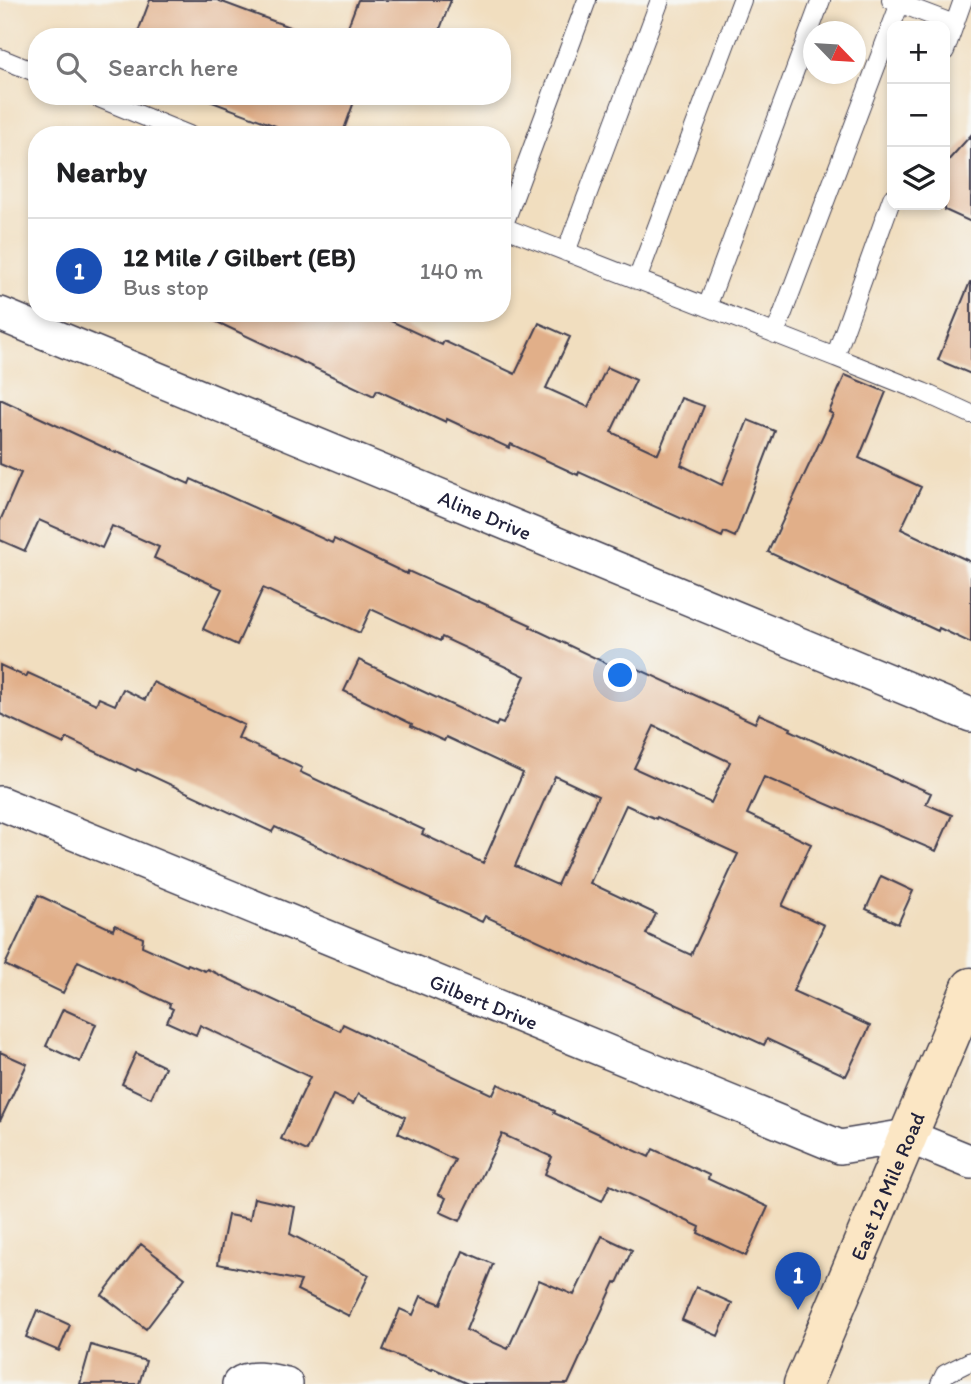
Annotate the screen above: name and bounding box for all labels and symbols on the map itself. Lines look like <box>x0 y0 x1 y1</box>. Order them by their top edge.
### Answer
north arrow <box>803 21 866 84</box>
street label: Aline Drive <box>435 484 535 545</box>
your location <box>603 658 637 692</box>
street label: Gilbert Drive <box>426 968 542 1035</box>
street label: East 12 Mile Road <box>844 1108 929 1264</box>
pin: 1 <box>775 1252 821 1310</box>

